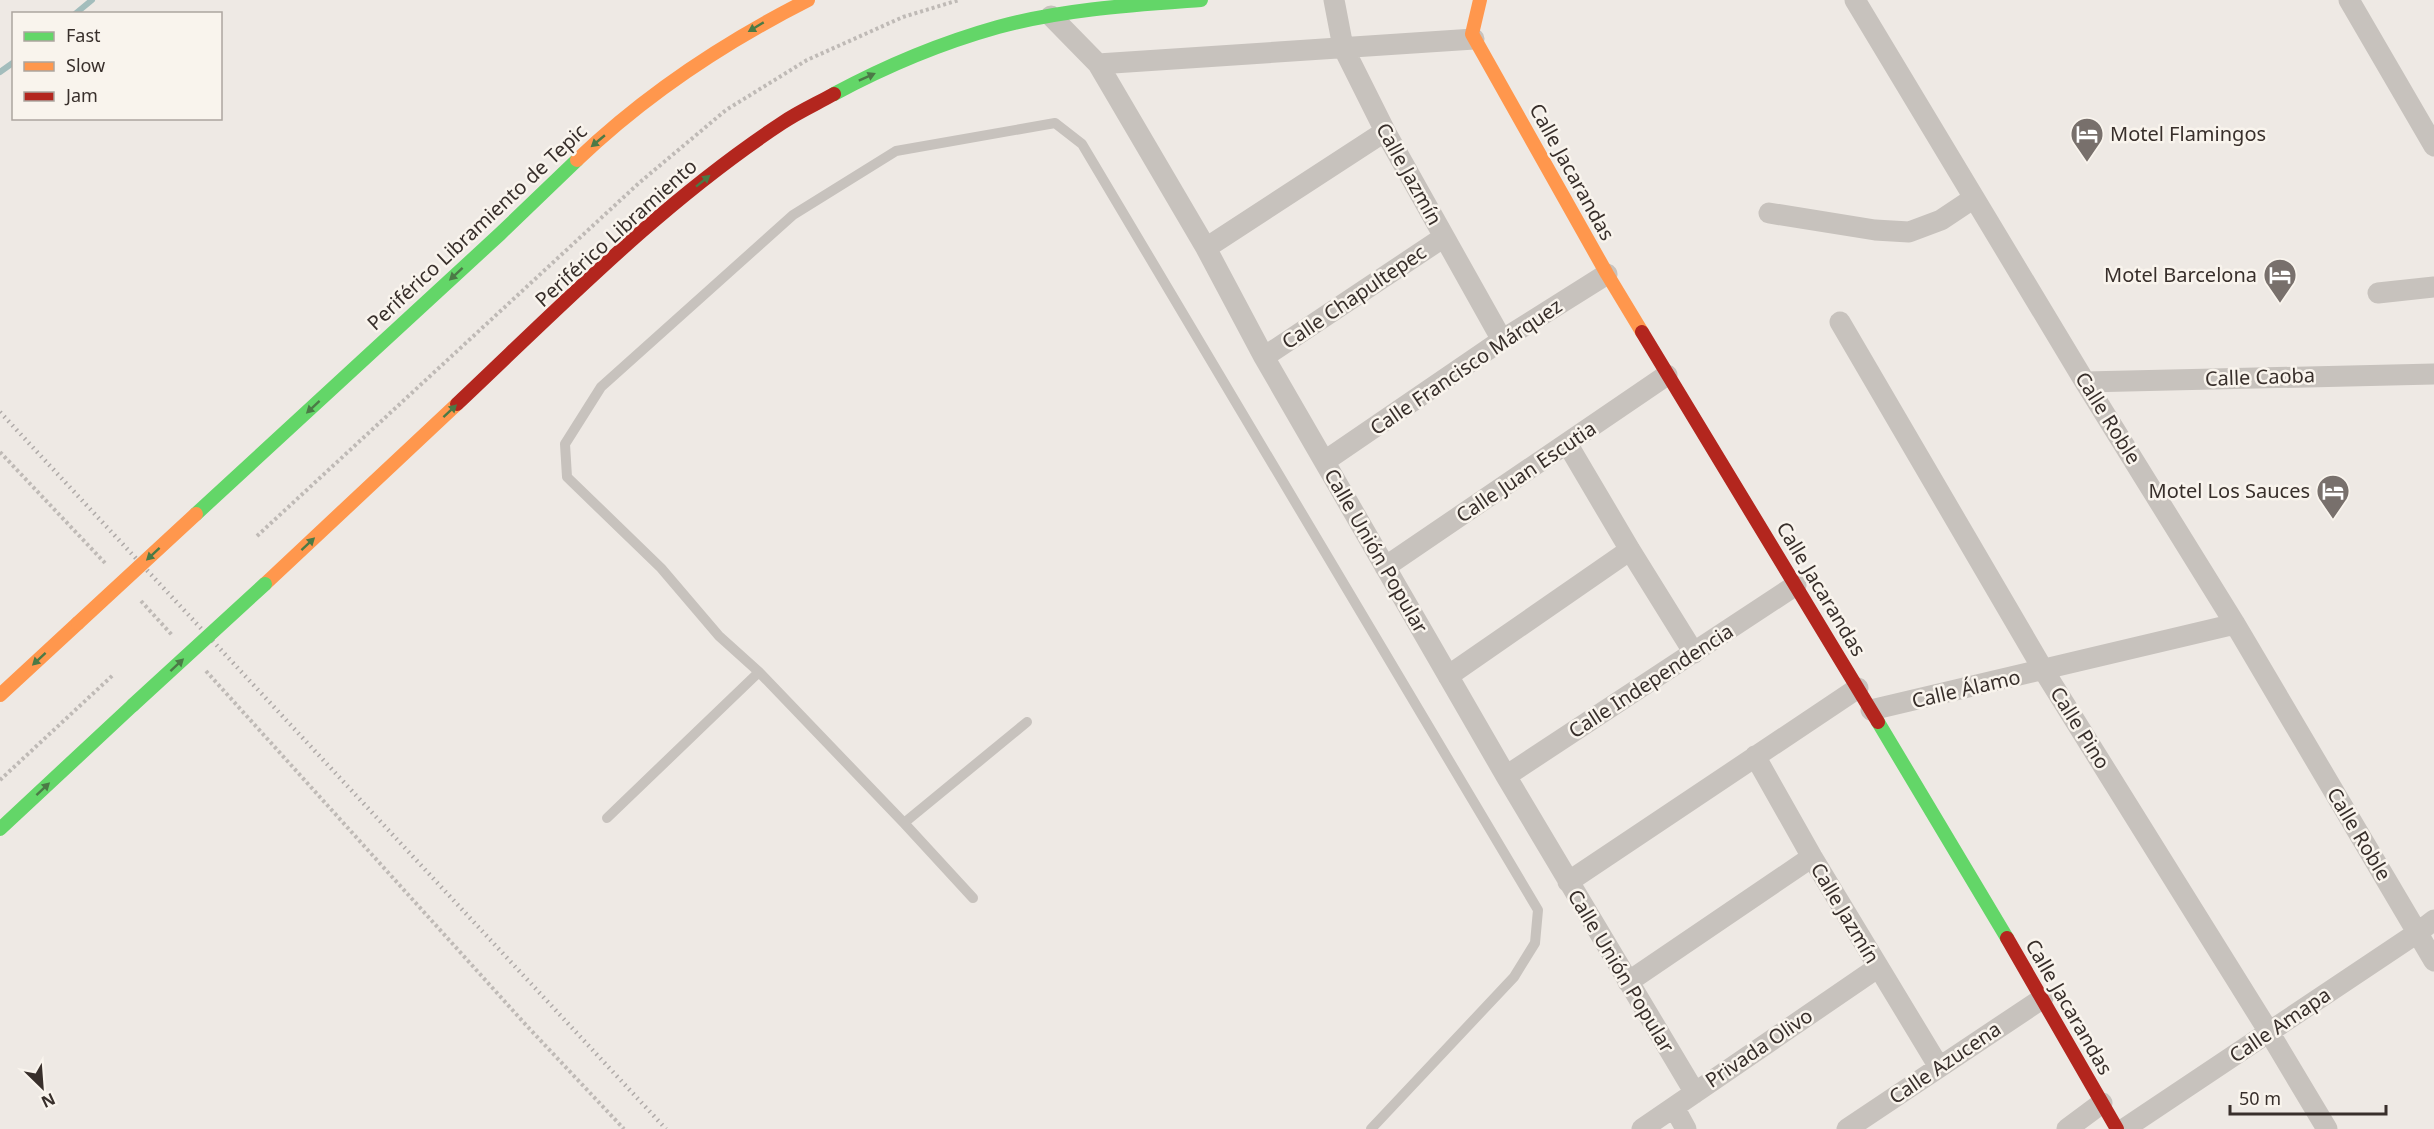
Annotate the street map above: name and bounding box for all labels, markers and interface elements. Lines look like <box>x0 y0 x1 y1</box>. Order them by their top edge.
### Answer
legend <box>12 12 222 120</box>
one-way arrow <box>748 22 764 33</box>
text: Fast <box>66 23 101 47</box>
text: Slow <box>66 53 105 77</box>
one-way arrow <box>859 72 877 82</box>
text: Jam <box>64 83 98 107</box>
street label: Calle Jacarandas <box>1524 98 1621 245</box>
hotel icon: Motel Flamingos <box>2069 116 2105 163</box>
street label: Periférico Libramiento de Tepic <box>361 117 592 336</box>
street label: Calle Jazmín <box>1370 118 1449 230</box>
place label: Motel Flamingos <box>2110 120 2266 147</box>
one-way arrow <box>591 134 606 147</box>
street label: Periférico Libramiento <box>529 153 702 313</box>
one-way arrow <box>695 175 710 188</box>
street label: Calle Chapultepec <box>1276 238 1431 355</box>
hotel icon: Motel Barcelona <box>2262 257 2298 304</box>
place label: Motel Barcelona <box>2104 261 2257 288</box>
one-way arrow <box>449 267 463 281</box>
street label: Calle Francisco Márquez <box>1364 292 1567 441</box>
street label: Calle Caoba <box>2204 361 2315 392</box>
street label: Calle Roble <box>2069 367 2147 469</box>
one-way arrow <box>305 400 320 414</box>
one-way arrow <box>442 405 457 418</box>
street label: Calle Juan Escutia <box>1450 415 1601 529</box>
street label: Calle Unión Popular <box>1318 463 1435 638</box>
hotel icon: Motel Los Sauces <box>2315 473 2351 520</box>
place label: Motel Los Sauces <box>2149 477 2310 504</box>
street label: Calle Jacarandas <box>1771 516 1872 661</box>
one-way arrow <box>300 537 315 551</box>
one-way arrow <box>146 547 161 561</box>
street label: Calle Independencia <box>1563 617 1738 744</box>
one-way arrow <box>32 652 47 665</box>
one-way arrow <box>169 658 184 672</box>
street label: Calle Álamo <box>1909 663 2023 714</box>
street label: Calle Pino <box>2044 681 2116 774</box>
street label: Calle Roble <box>2321 782 2398 885</box>
one-way arrow <box>35 783 50 796</box>
street label: Calle Jazmín <box>1805 857 1886 968</box>
street label: Calle Unión Popular <box>1562 884 1681 1057</box>
street label: Calle Jacarandas <box>2020 934 2119 1080</box>
street label: Calle Amapa <box>2224 981 2336 1068</box>
street label: Privada Olivo <box>1700 1002 1818 1093</box>
street label: Calle Azucena <box>1883 1015 2006 1110</box>
north arrow <box>12 1057 72 1117</box>
scale bar <box>2230 1078 2386 1116</box>
text: 50 m <box>2239 1086 2281 1110</box>
text: N <box>38 1088 59 1113</box>

